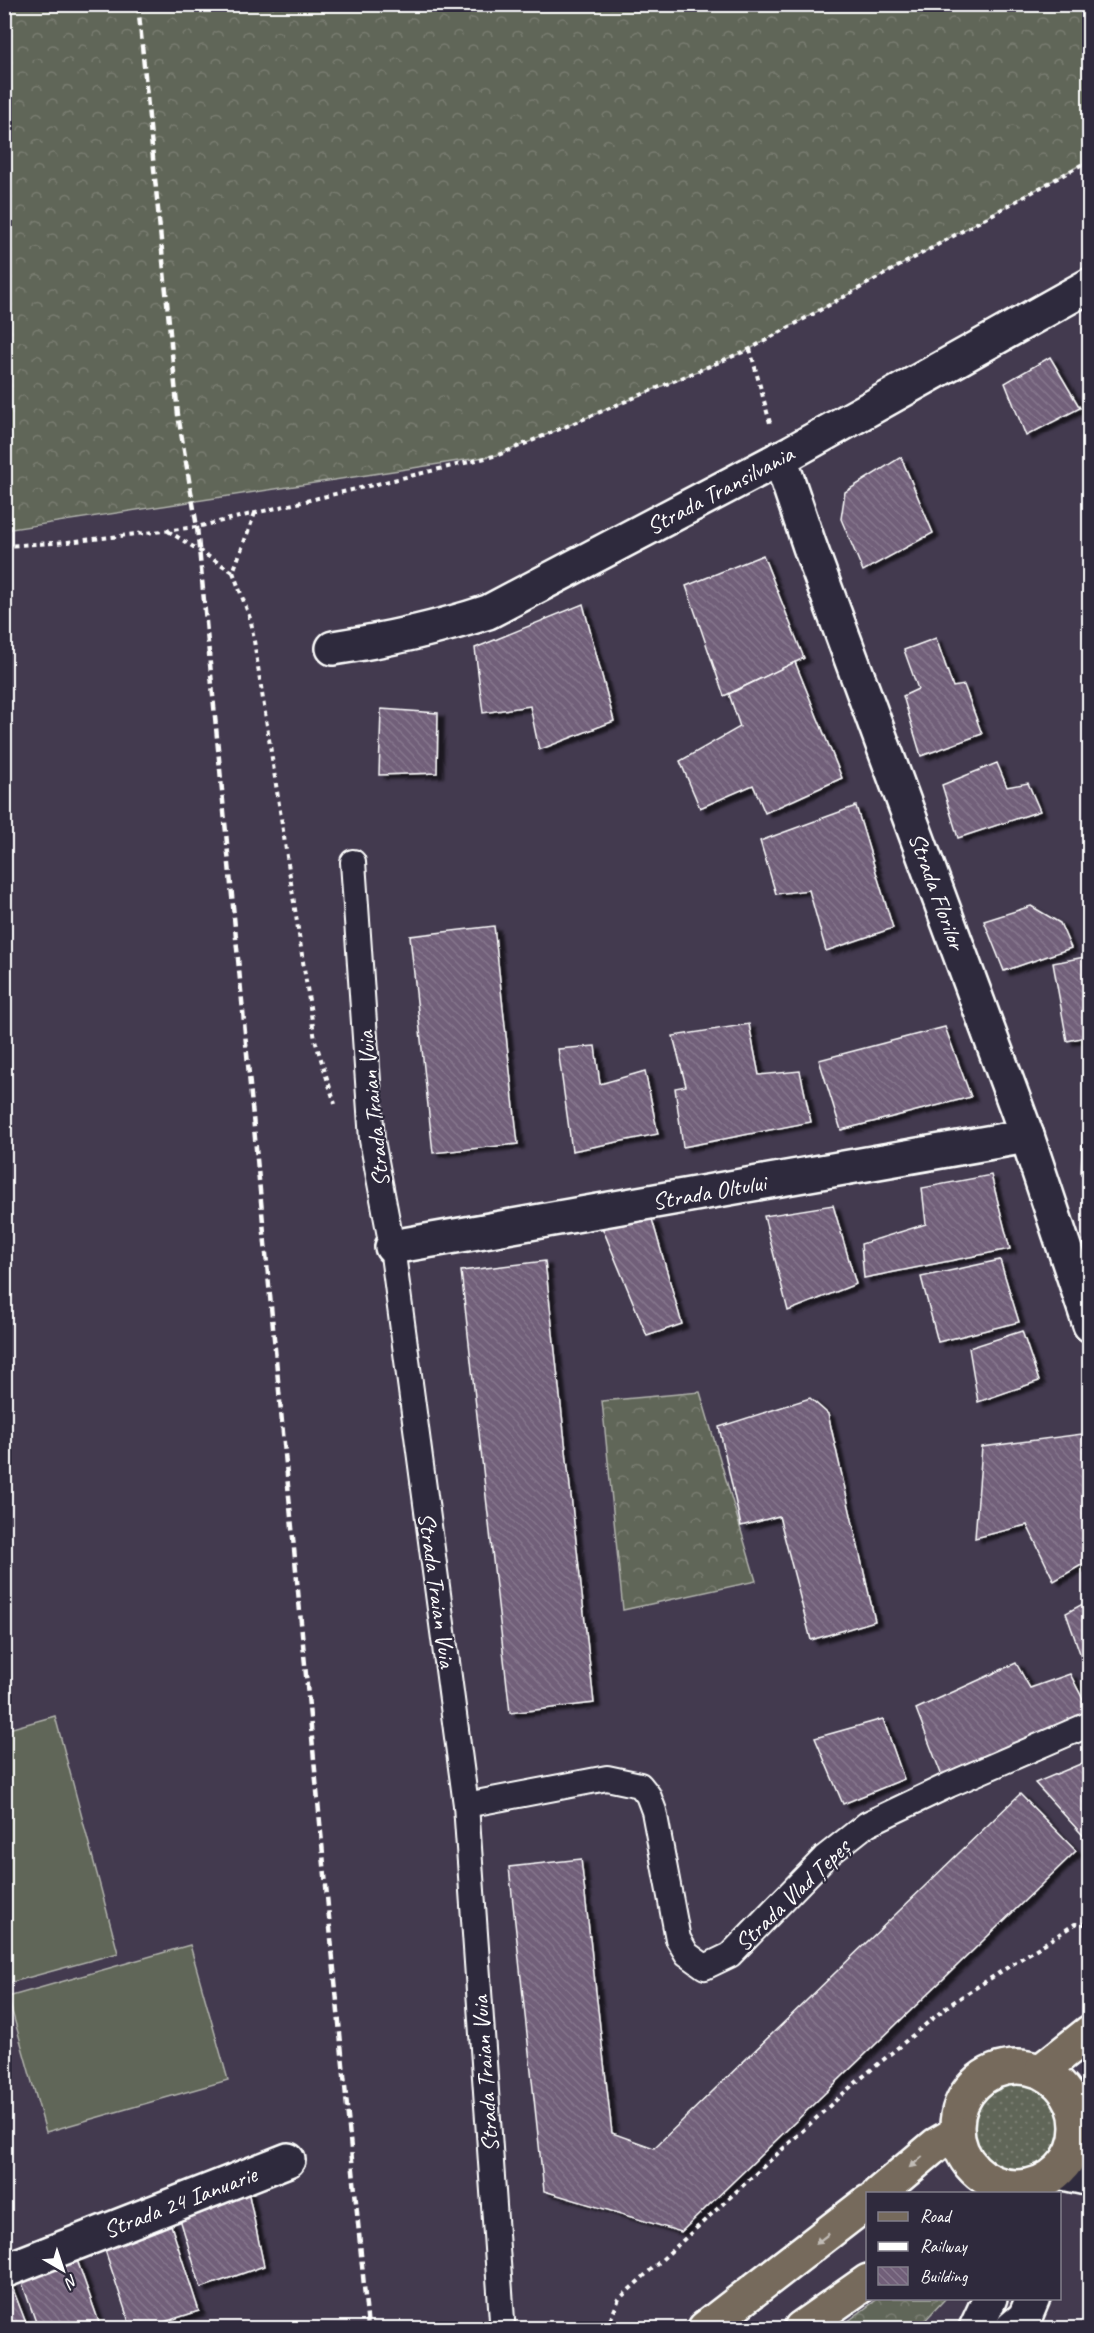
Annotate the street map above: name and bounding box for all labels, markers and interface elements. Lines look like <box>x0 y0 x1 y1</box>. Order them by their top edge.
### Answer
street label: Strada Transilvania <box>641 438 800 541</box>
street label: Strada Florilor <box>902 828 973 956</box>
street label: Strada Traian Vuia <box>350 1028 396 1188</box>
street label: Strada Oltului <box>650 1167 771 1217</box>
street label: Strada Traian Vuia <box>411 1510 463 1671</box>
street label: Strada Vlad Țepeș <box>728 1831 858 1957</box>
street label: Strada Traian Vuia <box>464 1994 505 2153</box>
one-way arrow <box>908 2155 924 2168</box>
street label: Strada 24 Ianuarie <box>99 2158 263 2245</box>
legend <box>866 2192 1061 2300</box>
text: Road <box>920 2205 953 2227</box>
one-way arrow <box>814 2232 830 2245</box>
text: Railway <box>920 2235 968 2257</box>
north arrow <box>33 2240 93 2300</box>
text: Building <box>920 2265 969 2287</box>
text: N <box>59 2270 82 2294</box>

